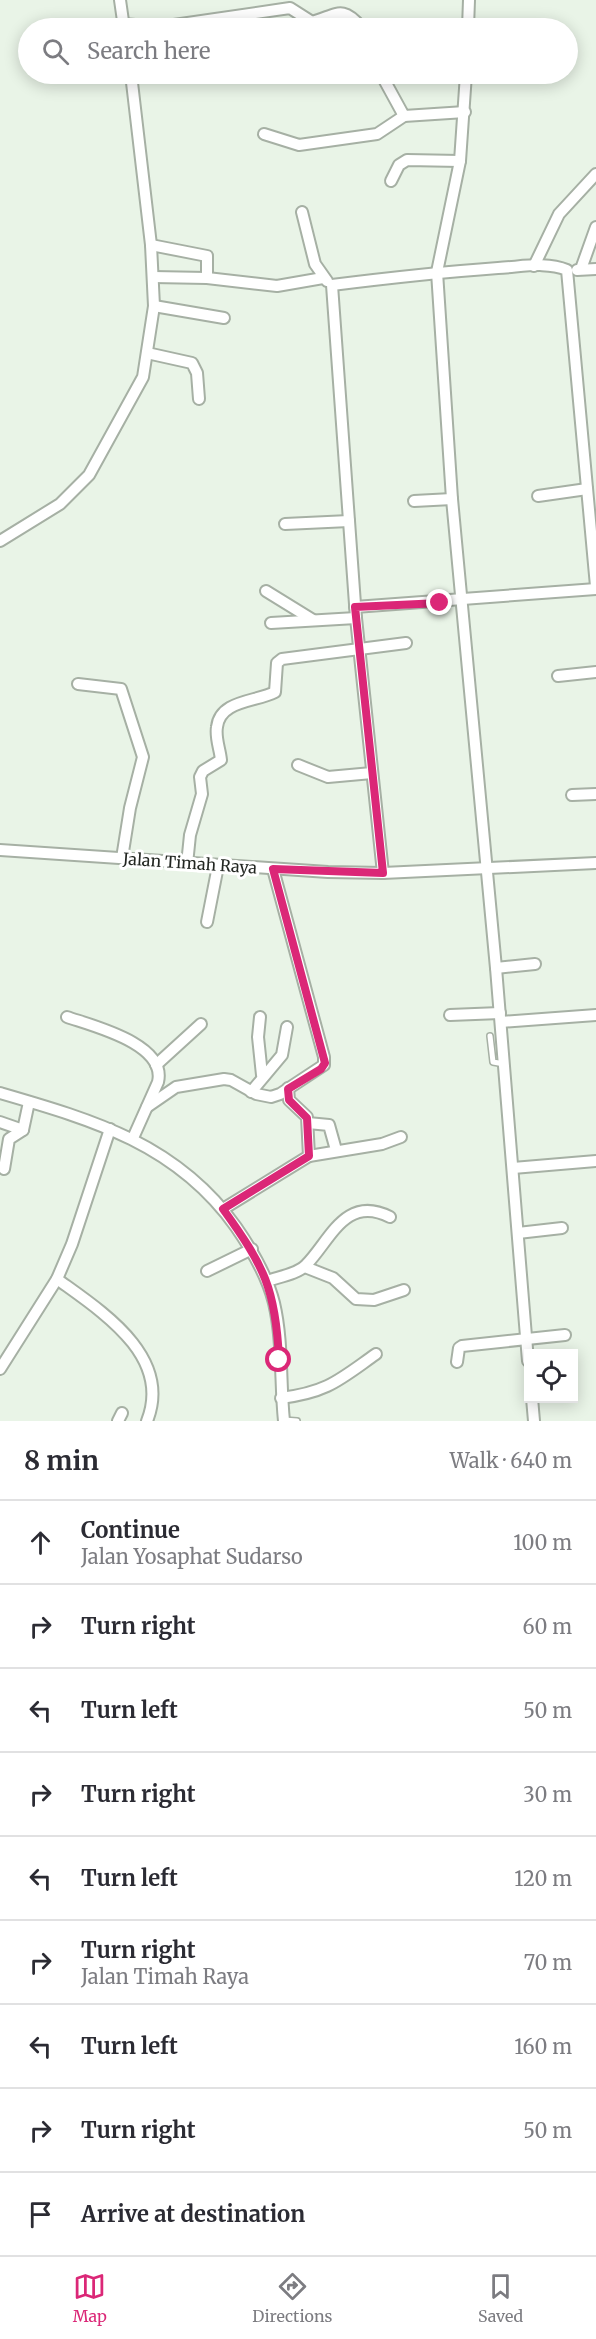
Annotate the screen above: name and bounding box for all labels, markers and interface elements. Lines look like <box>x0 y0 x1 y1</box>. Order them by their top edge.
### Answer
search box <box>18 18 578 84</box>
icon: search <box>39 35 72 68</box>
text: Search here <box>87 37 210 65</box>
route end <box>426 589 452 615</box>
street label: Jalan Timah Raya <box>121 848 258 878</box>
route start <box>265 1346 291 1372</box>
map controls <box>524 1349 578 1403</box>
button: locate <box>524 1349 578 1403</box>
text: 8 min <box>24 1444 99 1477</box>
text: Walk · 640 m <box>450 1448 572 1473</box>
text: Continue <box>81 1516 180 1544</box>
icon: ahead <box>24 1526 57 1559</box>
text: 100 m <box>513 1530 572 1555</box>
text: Jalan Yosaphat Sudarso <box>81 1544 303 1569</box>
icon: right <box>24 1610 57 1643</box>
text: Turn right <box>81 1612 195 1640</box>
text: 60 m <box>522 1614 572 1639</box>
icon: left <box>24 1694 57 1727</box>
text: Turn left <box>81 1696 178 1724</box>
text: 50 m <box>523 1698 572 1723</box>
icon: right <box>24 1778 57 1811</box>
text: Turn right <box>81 1780 195 1808</box>
text: 30 m <box>523 1782 572 1807</box>
icon: left <box>24 1862 57 1895</box>
text: Turn left <box>81 1864 178 1892</box>
text: 120 m <box>514 1866 572 1891</box>
text: Turn right <box>81 1936 195 1964</box>
icon: right <box>24 1946 57 1979</box>
text: 70 m <box>524 1950 572 1975</box>
text: Jalan Timah Raya <box>81 1964 249 1989</box>
icon: left <box>24 2030 57 2063</box>
text: Turn left <box>81 2032 178 2060</box>
text: 160 m <box>514 2034 572 2059</box>
icon: right <box>24 2114 57 2147</box>
text: Turn right <box>81 2116 195 2144</box>
text: 50 m <box>523 2118 572 2143</box>
icon: arrive <box>24 2198 57 2231</box>
text: Arrive at destination <box>81 2200 305 2228</box>
tab: Map <box>73 2270 107 2326</box>
tab: Directions <box>252 2270 332 2326</box>
tab: Saved <box>478 2270 523 2326</box>

